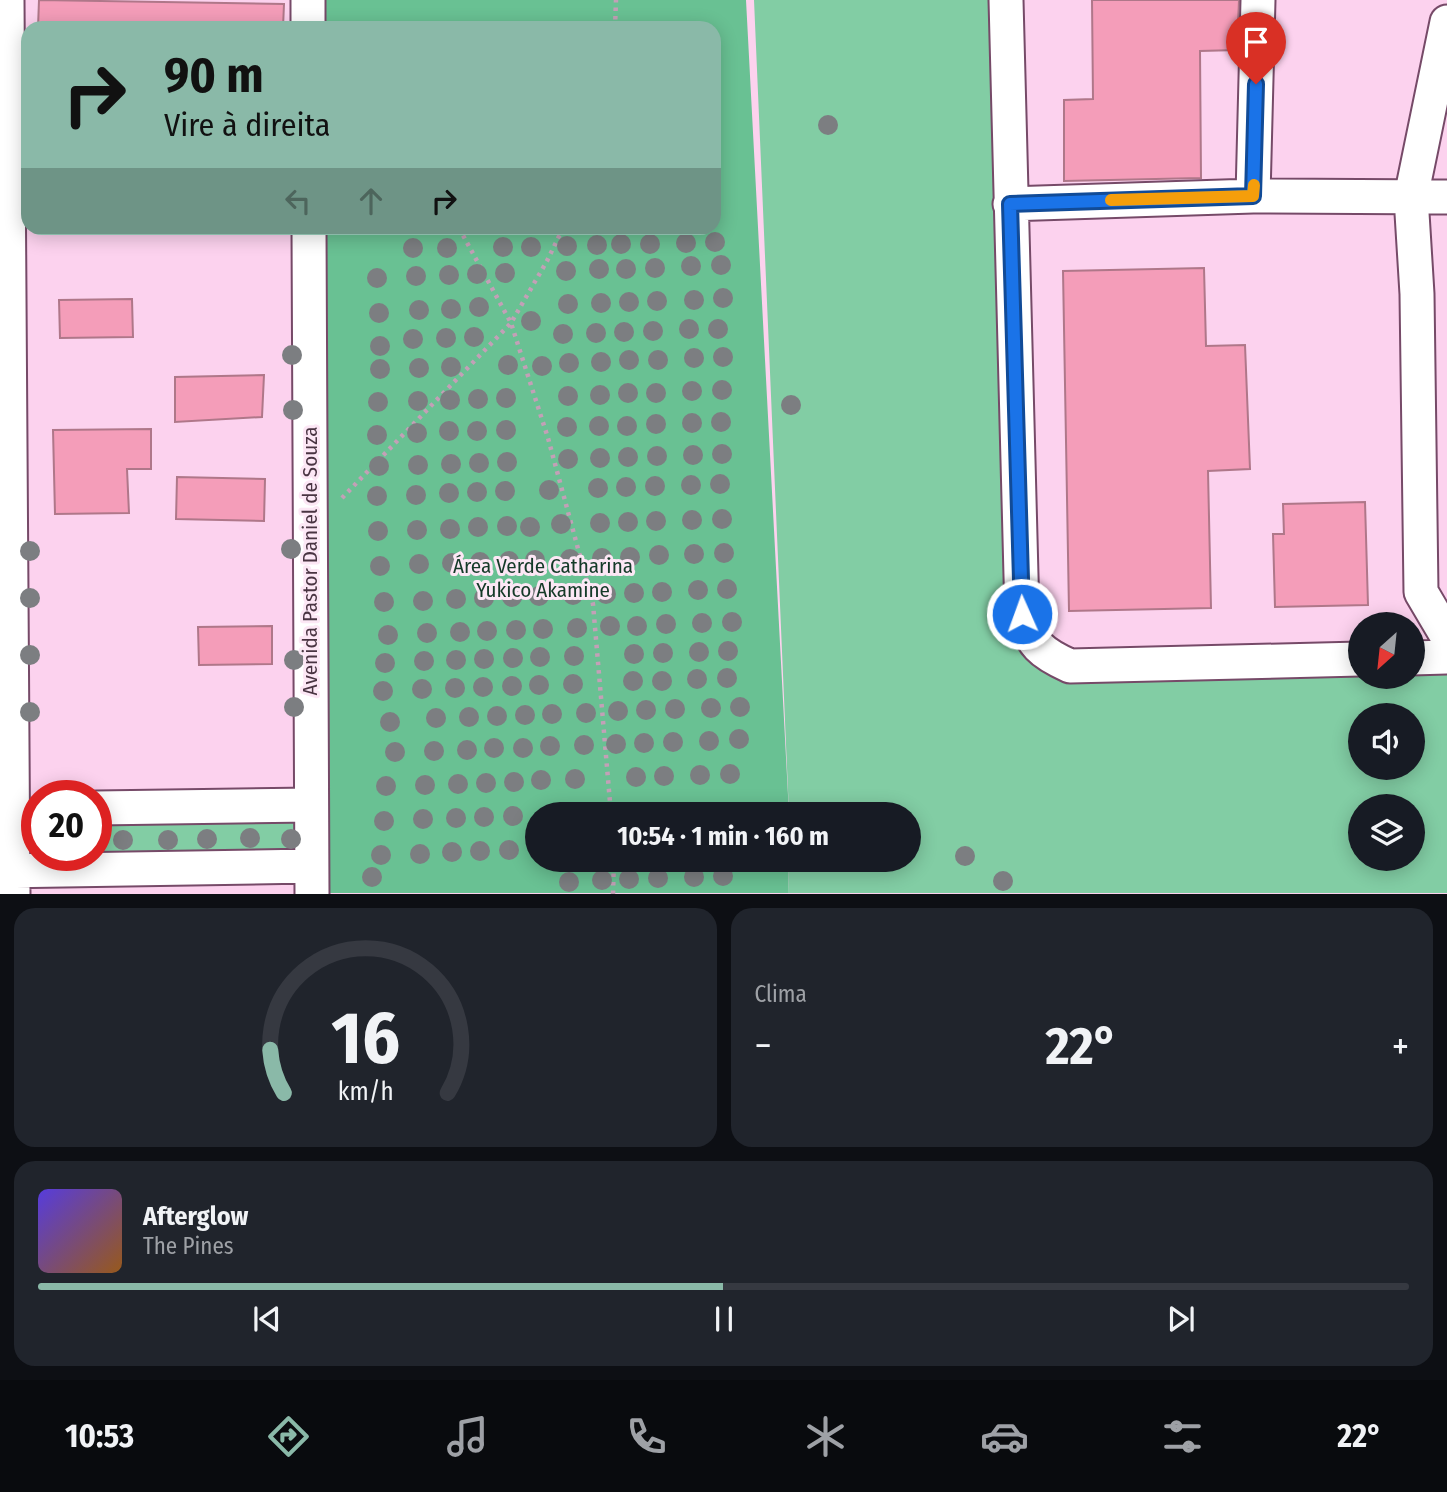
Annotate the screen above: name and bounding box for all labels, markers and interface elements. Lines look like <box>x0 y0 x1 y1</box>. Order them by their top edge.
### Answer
pin <box>1226 12.0 1286 84</box>
icon: arrive <box>1237 23 1275 61</box>
text: 90 m <box>164 46 264 105</box>
icon: right <box>49 49 140 140</box>
text: Vire à direita <box>164 106 330 144</box>
icon: left <box>279 182 317 220</box>
icon: ahead <box>352 182 390 220</box>
icon: right <box>425 182 463 220</box>
street label: Avenida Pastor Daniel de Souza <box>297 426 323 696</box>
park label: Área Verde Catharina Yukico Akamine <box>453 553 633 603</box>
position arrow <box>985 577 1059 651</box>
north arrow <box>1348 612 1424 690</box>
map controls <box>1348 612 1425 871</box>
button: sound <box>1348 703 1425 780</box>
speed limit sign: 20 <box>21 780 112 871</box>
button: layers <box>1348 794 1425 871</box>
text: 10:54 · 1 min · 160 m <box>617 821 829 852</box>
text: Clima <box>755 980 807 1008</box>
text: 16 <box>331 996 400 1083</box>
text: 22° <box>1045 1015 1118 1078</box>
text: − <box>755 1023 772 1069</box>
text: + <box>1392 1023 1409 1069</box>
text: km/h <box>337 1077 393 1107</box>
text: Afterglow <box>143 1201 248 1232</box>
text: The Pines <box>143 1232 234 1260</box>
icon: previous <box>248 1300 286 1338</box>
icon: pause <box>705 1300 743 1338</box>
icon: next <box>1162 1300 1200 1338</box>
icon: directions <box>264 1412 313 1461</box>
icon: music <box>443 1412 492 1461</box>
icon: phone <box>622 1412 671 1461</box>
icon: climate <box>801 1412 850 1461</box>
icon: car <box>980 1412 1029 1461</box>
icon: filters <box>1158 1412 1207 1461</box>
text: 10:53 <box>65 1417 134 1455</box>
text: 22° <box>1337 1417 1382 1455</box>

